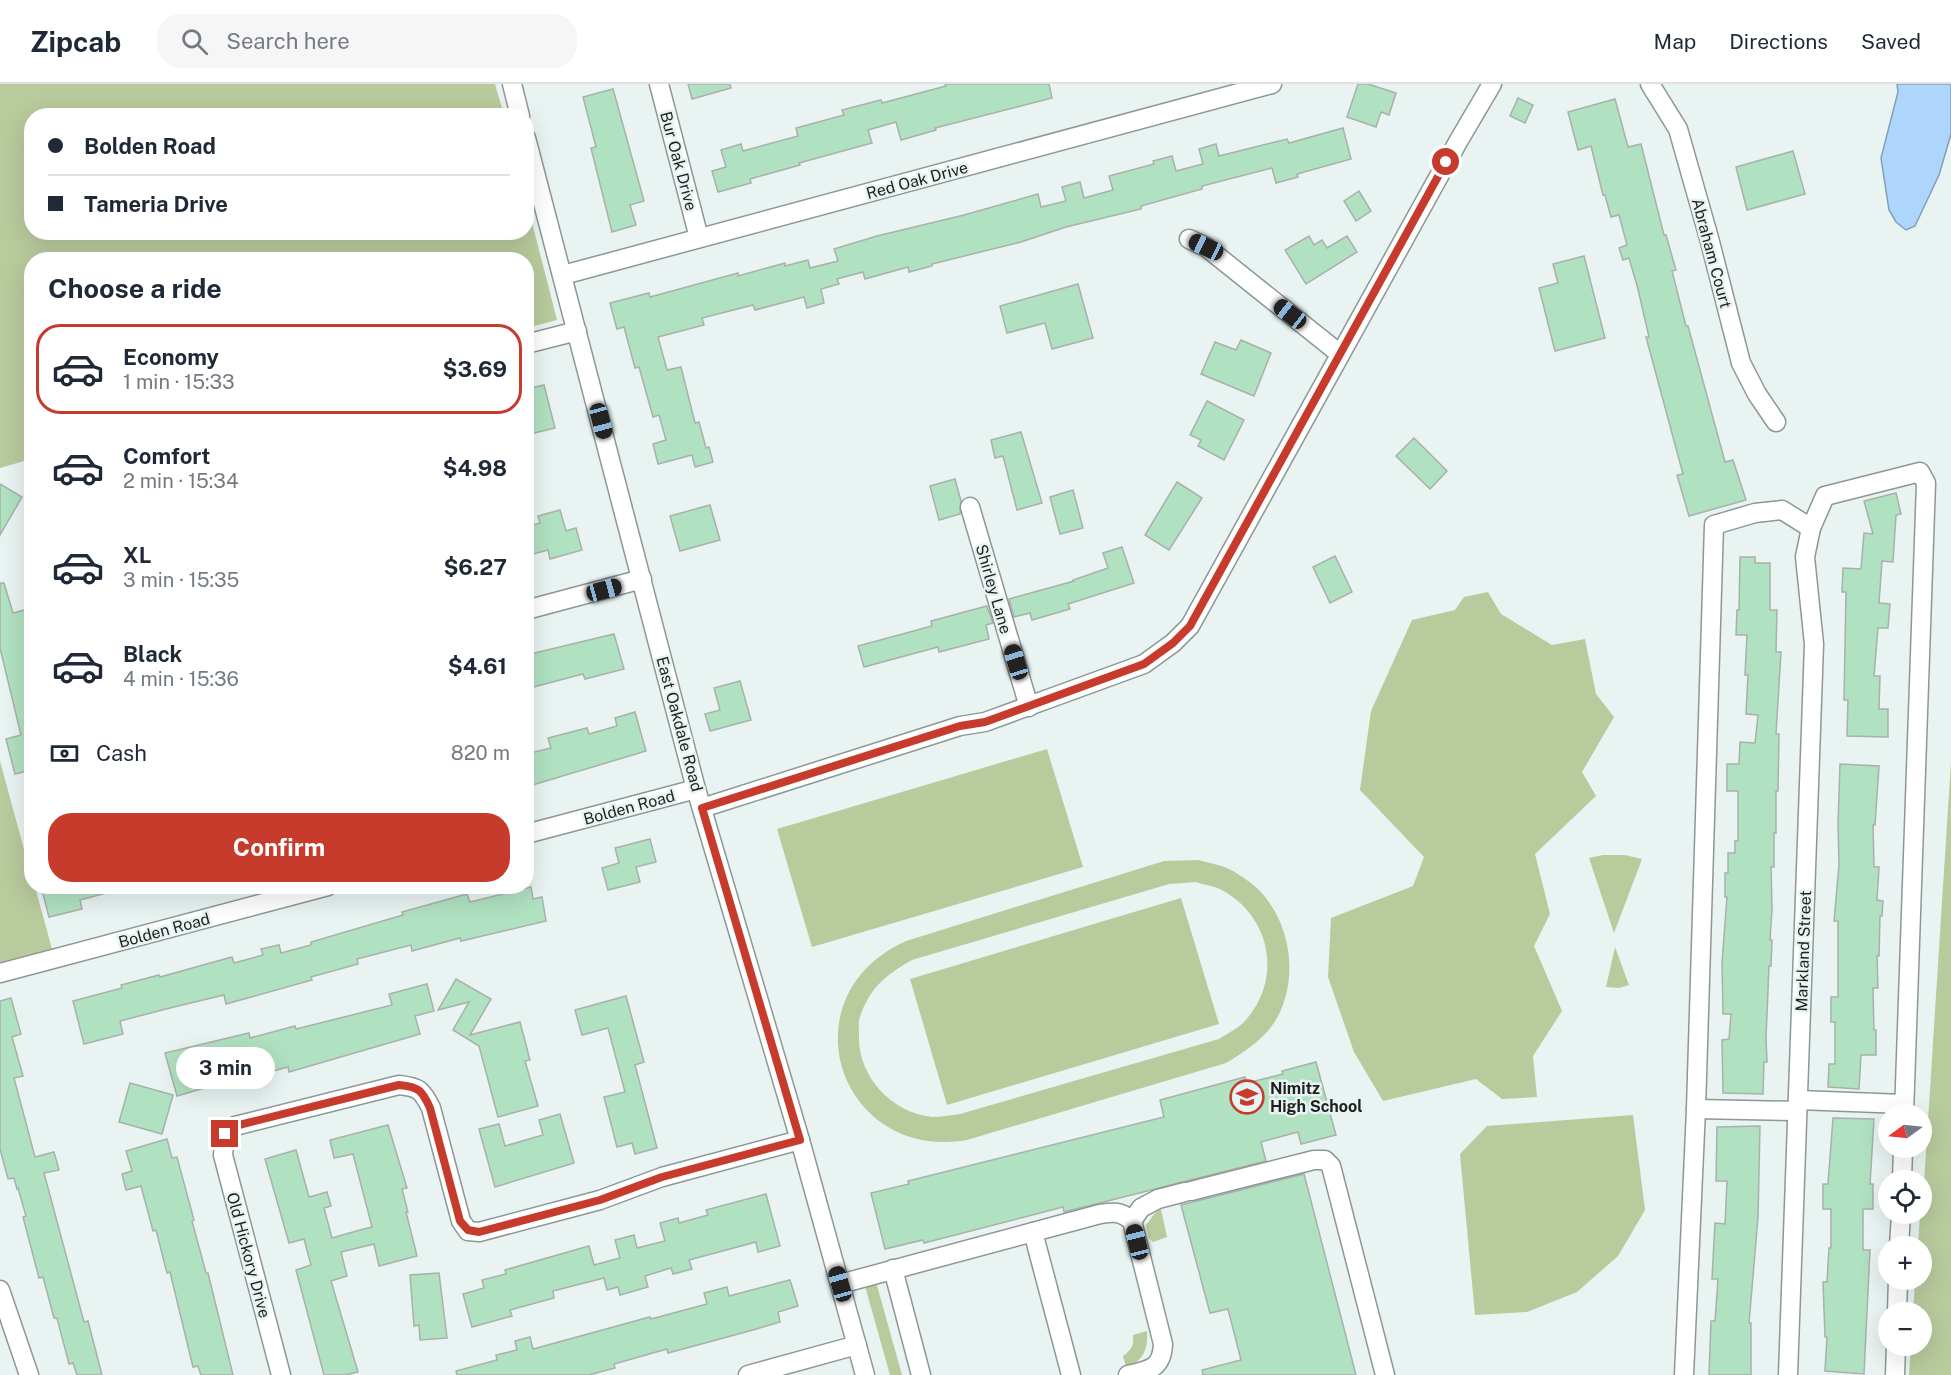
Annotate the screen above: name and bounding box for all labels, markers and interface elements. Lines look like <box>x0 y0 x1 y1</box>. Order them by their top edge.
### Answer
search box <box>157 14 577 68</box>
text: Zipcab <box>30 25 121 58</box>
icon: search <box>178 25 211 58</box>
text: Search here <box>226 28 350 54</box>
text: Map <box>1654 29 1696 54</box>
text: Directions <box>1729 29 1828 54</box>
text: Saved <box>1861 29 1921 54</box>
street label: Bur Oak Drive <box>656 109 701 213</box>
text: Bolden Road <box>84 133 216 159</box>
route start <box>1432 148 1459 175</box>
street label: Red Oak Drive <box>864 158 970 203</box>
text: Tameria Drive <box>84 191 228 217</box>
street label: Abraham Court <box>1688 196 1735 310</box>
car <box>1186 231 1226 263</box>
text: Choose a ride <box>48 272 222 304</box>
car <box>1270 296 1310 332</box>
icon: car <box>51 342 105 396</box>
text: Economy <box>123 344 219 370</box>
text: $3.69 <box>443 356 507 382</box>
text: 1 min · 15:33 <box>123 370 235 394</box>
car <box>588 401 614 441</box>
icon: car <box>51 441 105 495</box>
text: Comfort <box>123 443 210 469</box>
text: $4.98 <box>442 455 507 481</box>
text: 2 min · 15:34 <box>123 469 238 493</box>
icon: car <box>51 540 105 594</box>
text: XL <box>123 542 151 568</box>
street label: Shirley Lane <box>972 542 1015 636</box>
text: $6.27 <box>443 554 507 580</box>
text: 3 min · 15:35 <box>123 568 239 592</box>
car <box>584 577 624 603</box>
icon: car <box>51 639 105 693</box>
text: Black <box>123 641 182 667</box>
car <box>1002 642 1030 682</box>
text: $4.61 <box>448 653 507 679</box>
street label: East Oakdale Road <box>652 654 707 794</box>
text: 4 min · 15:36 <box>123 667 239 691</box>
icon: cash <box>48 737 81 770</box>
text: Cash <box>96 740 147 766</box>
text: 820 m <box>451 741 510 765</box>
street label: Bolden Road <box>581 786 677 829</box>
button: Confirm <box>48 813 510 882</box>
street label: Markland Street <box>1792 890 1815 1012</box>
street label: Bolden Road <box>116 909 212 952</box>
callout: 3 min <box>176 1047 274 1089</box>
text: 3 min <box>199 1056 252 1080</box>
school or university icon: Nimitz High School <box>1229 1079 1265 1115</box>
place label: Nimitz High School <box>1270 1079 1363 1116</box>
north arrow <box>1878 1104 1932 1158</box>
map controls <box>1878 1104 1932 1356</box>
route end <box>211 1120 238 1147</box>
button: locate <box>1878 1170 1932 1224</box>
street label: Old Hickory Drive <box>223 1190 274 1320</box>
car <box>1124 1222 1150 1262</box>
button: + <box>1878 1236 1932 1290</box>
car <box>826 1264 854 1304</box>
button: − <box>1878 1302 1932 1356</box>

